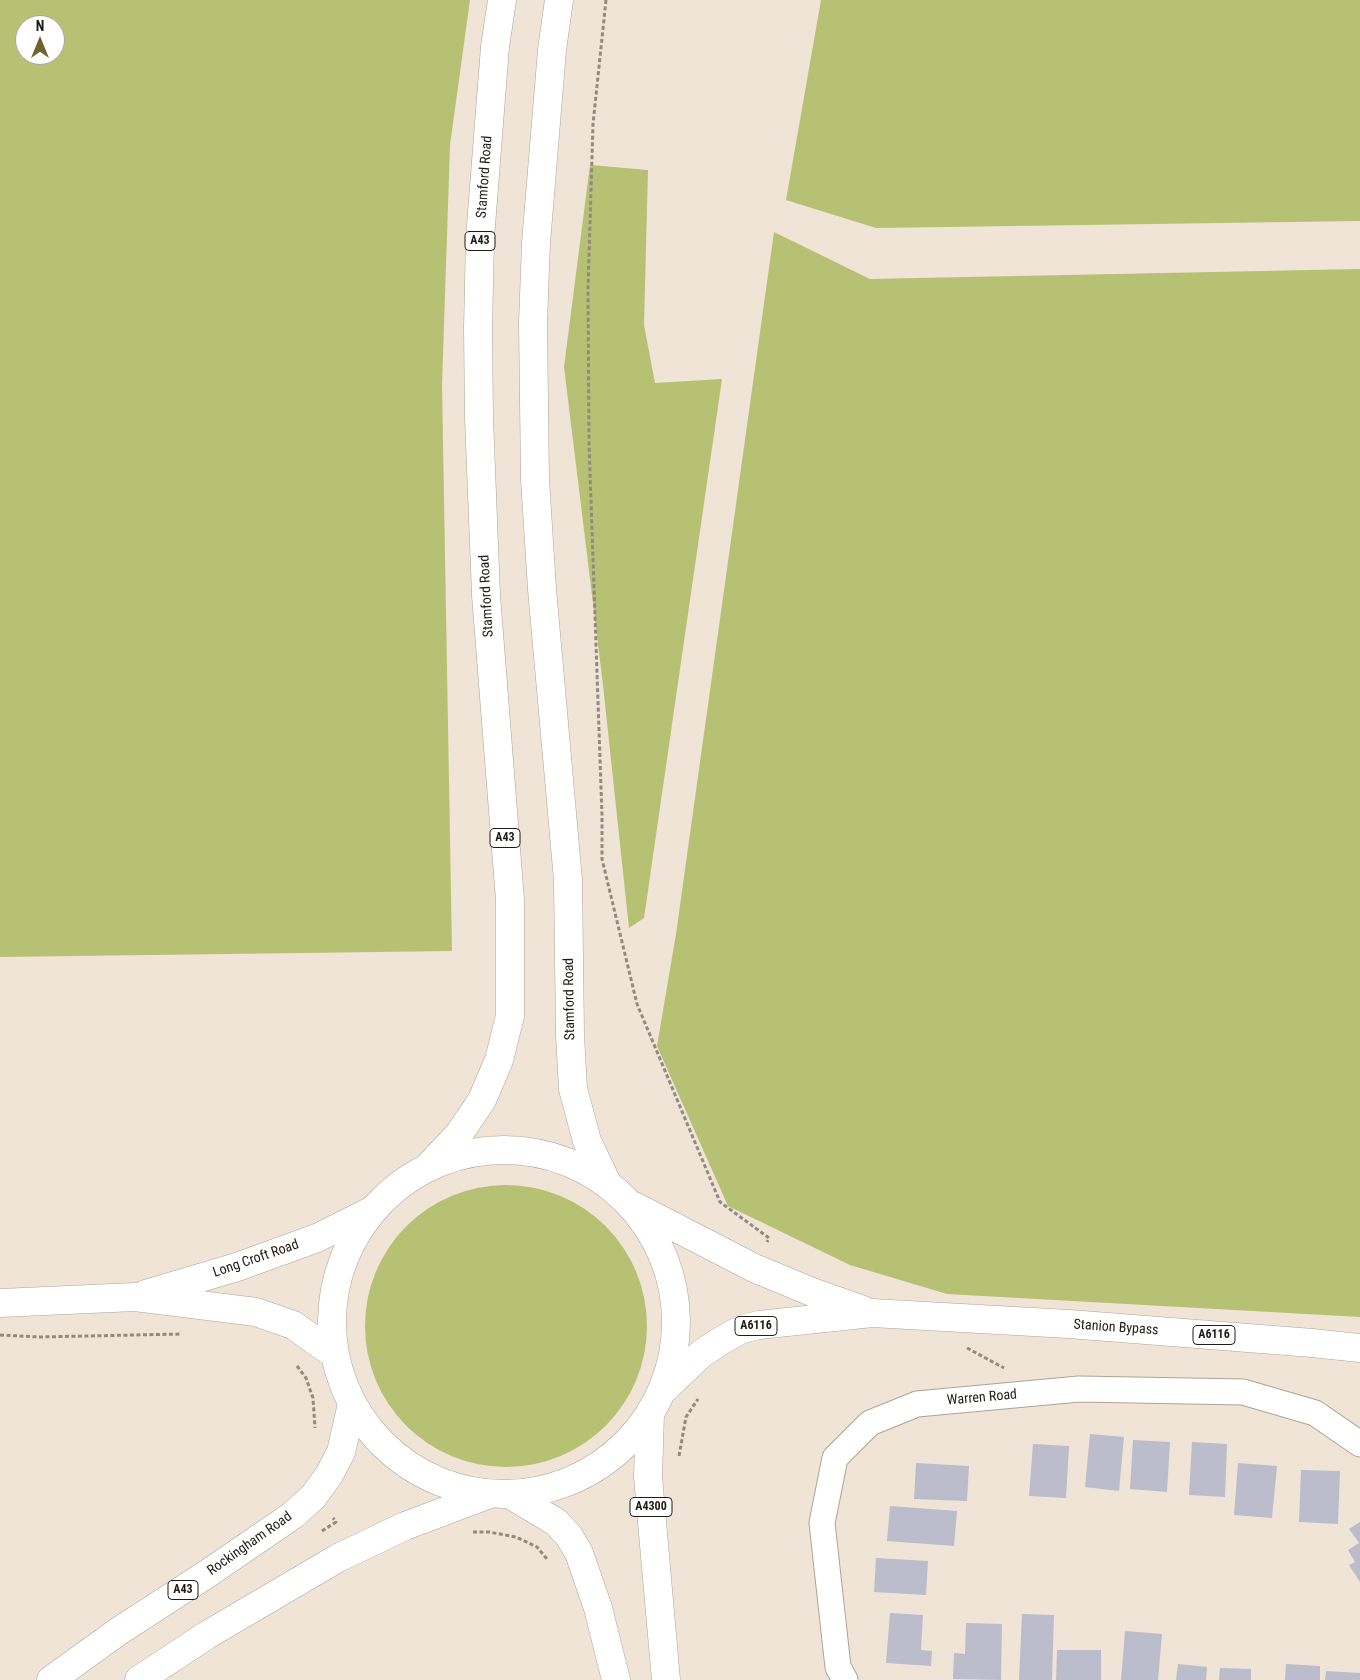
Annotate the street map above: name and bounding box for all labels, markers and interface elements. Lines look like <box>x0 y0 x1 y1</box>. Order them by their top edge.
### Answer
north arrow <box>15 15 65 65</box>
text: N <box>36 18 44 34</box>
street label: Stamford Road <box>474 135 496 219</box>
road number: A43 <box>465 232 495 250</box>
street label: Stamford Road <box>476 554 498 638</box>
road number: A43 <box>490 828 520 848</box>
street label: Stamford Road <box>561 958 579 1040</box>
street label: Long Croft Road <box>211 1236 301 1282</box>
road number: A6116 <box>735 1316 777 1335</box>
street label: Stanion Bypass <box>1073 1317 1159 1339</box>
road number: A6116 <box>1193 1326 1235 1344</box>
street label: Warren Road <box>946 1387 1018 1409</box>
road number: A4300 <box>630 1498 672 1516</box>
street label: Rockingham Road <box>204 1509 296 1579</box>
road number: A43 <box>168 1580 198 1600</box>

